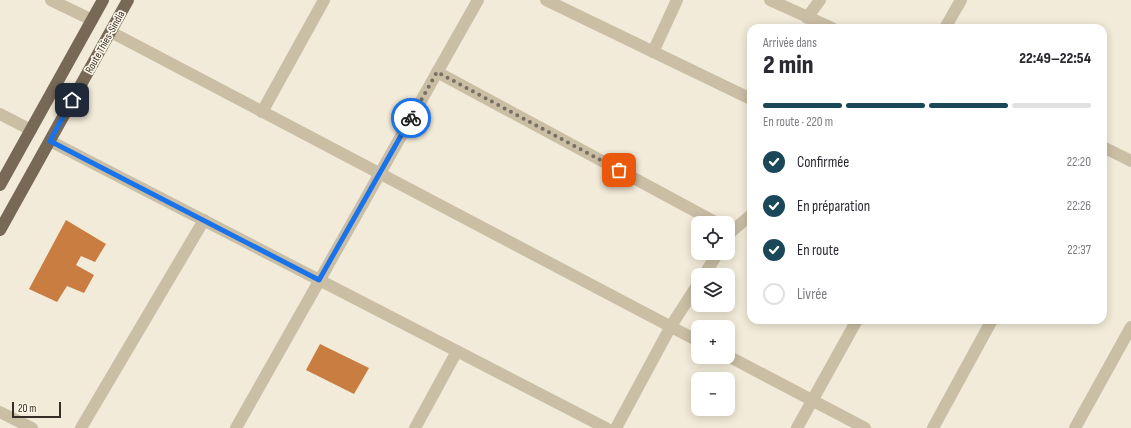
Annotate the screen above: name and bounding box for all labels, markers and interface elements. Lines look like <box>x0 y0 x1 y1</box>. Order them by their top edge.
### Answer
street label: Route Thies-Sindia <box>83 9 127 75</box>
text: Arrivée dans <box>763 35 817 51</box>
text: 22:49–22:54 <box>1019 49 1091 68</box>
text: 2 min <box>763 50 813 81</box>
pin <box>55 83 89 117</box>
icon: home <box>61 89 83 111</box>
courier <box>391 98 431 138</box>
icon: bike <box>400 107 422 129</box>
text: En route · 220 m <box>763 114 833 130</box>
icon: check <box>763 151 785 173</box>
pin <box>602 153 636 187</box>
text: Confirmée <box>797 153 849 172</box>
text: 22:20 <box>1067 154 1091 170</box>
icon: bag <box>608 159 630 181</box>
icon: check <box>763 195 785 217</box>
text: En préparation <box>797 197 870 216</box>
text: 22:26 <box>1067 198 1091 214</box>
map controls <box>691 216 735 416</box>
button: locate <box>691 216 735 260</box>
icon: check <box>763 239 785 261</box>
text: En route <box>797 241 839 260</box>
text: 22:37 <box>1067 242 1091 258</box>
button: layers <box>691 268 735 312</box>
text: Livrée <box>797 285 827 304</box>
button: + <box>691 320 735 364</box>
button: − <box>691 372 735 416</box>
scale bar <box>12 400 61 419</box>
text: 20 m <box>18 402 36 415</box>

